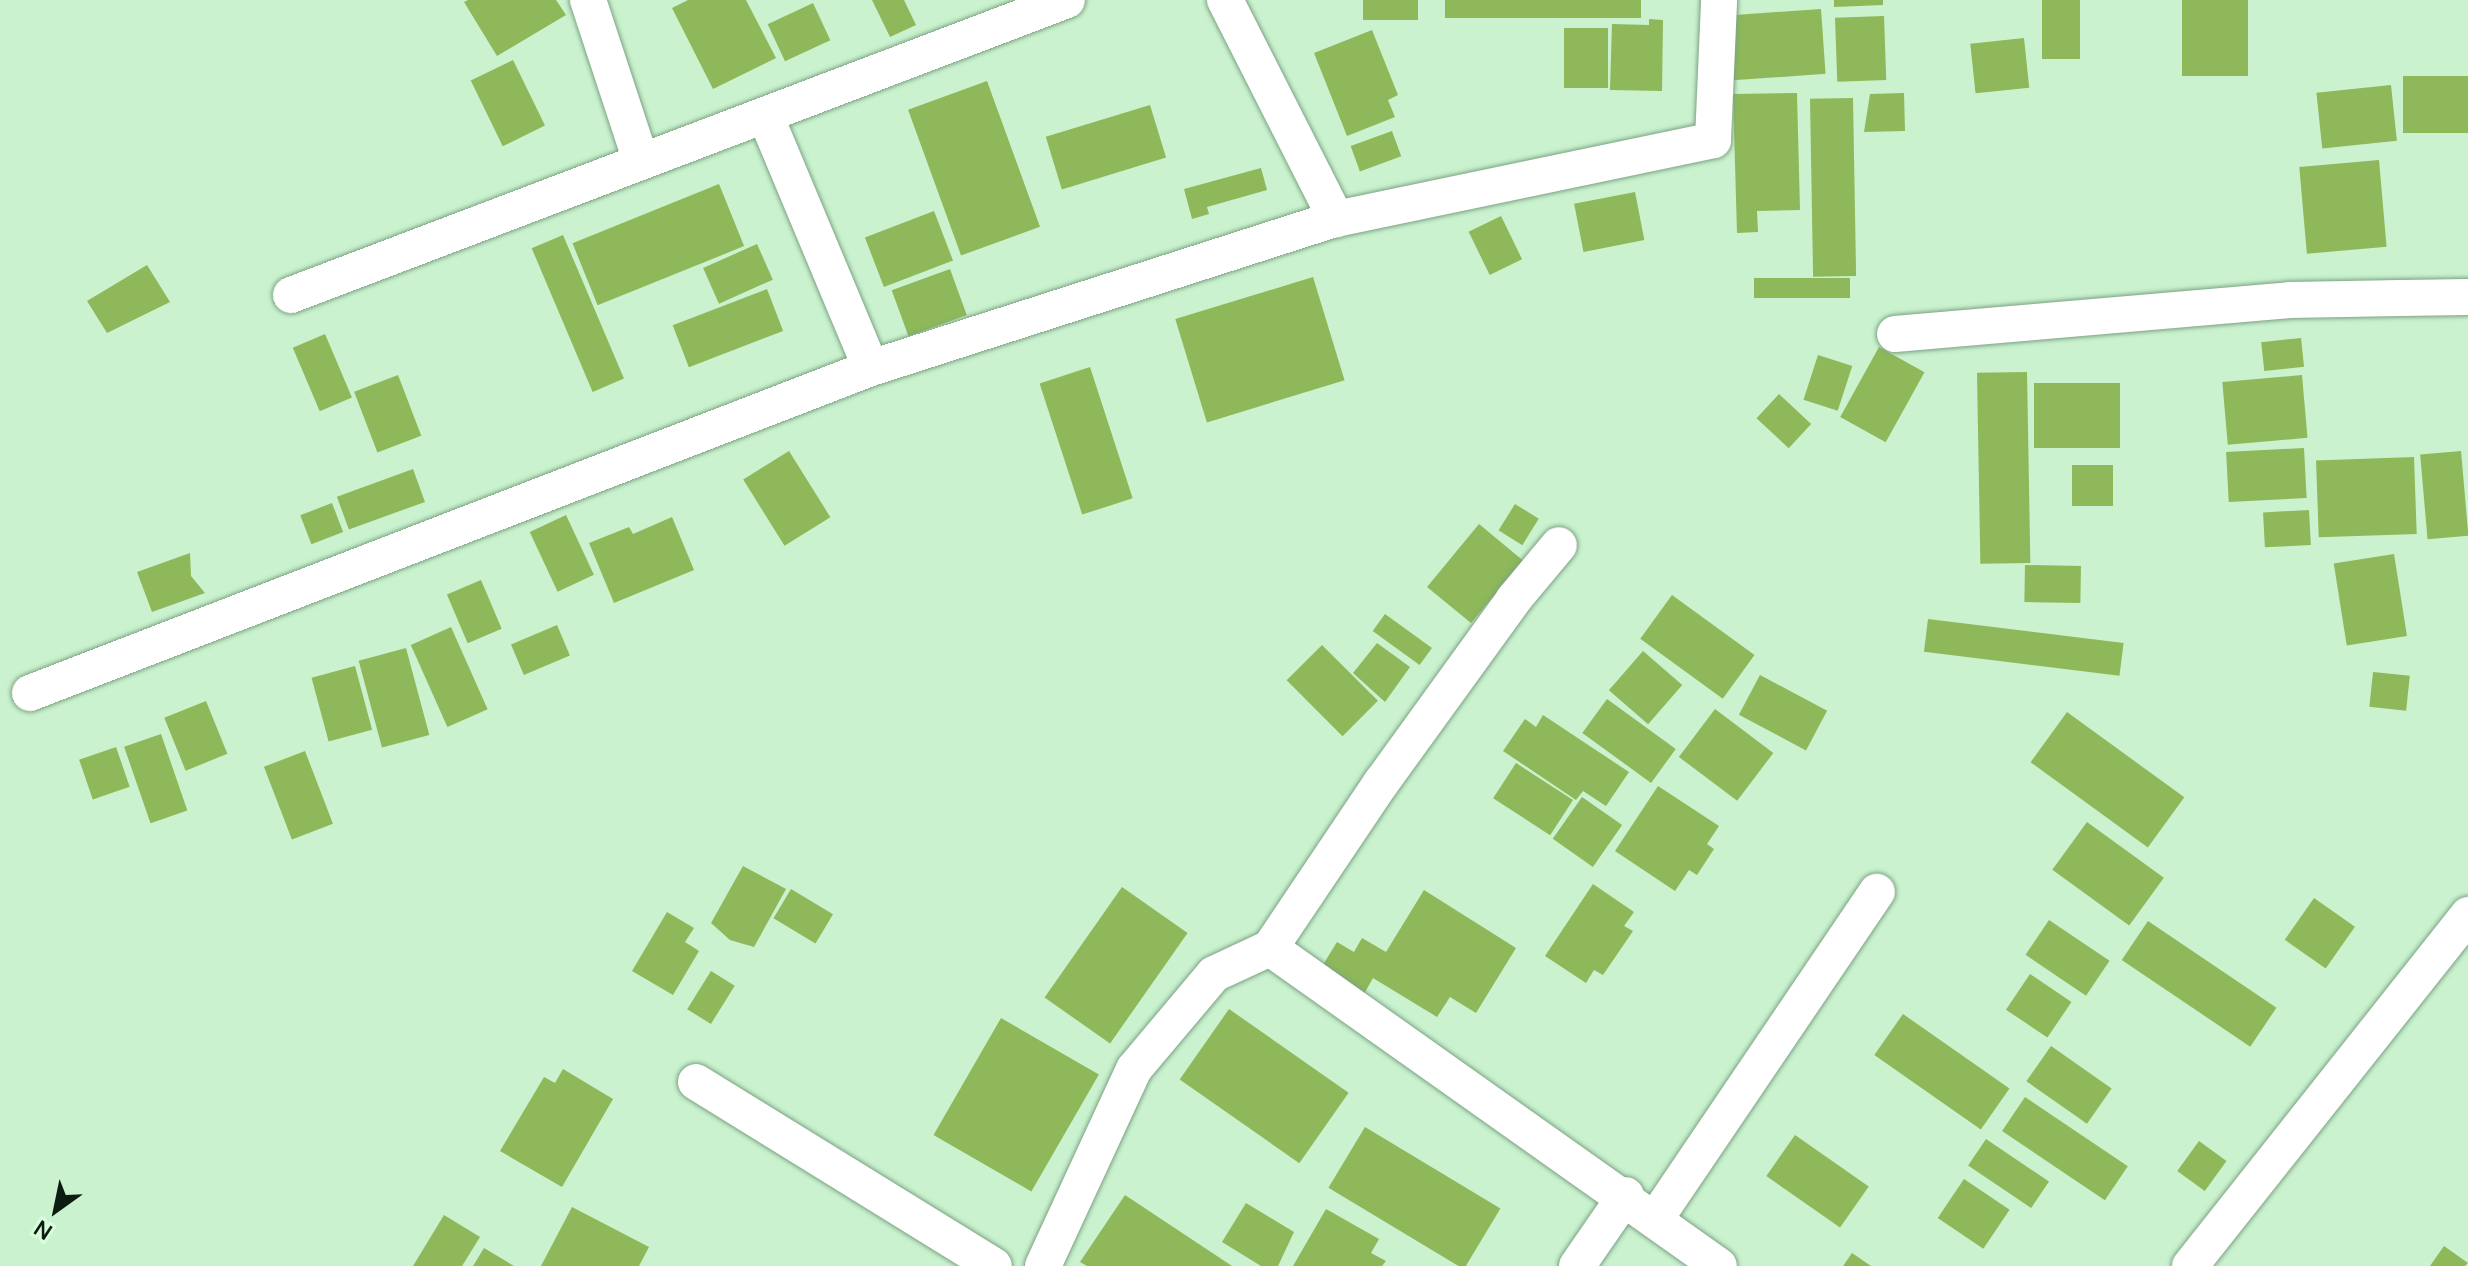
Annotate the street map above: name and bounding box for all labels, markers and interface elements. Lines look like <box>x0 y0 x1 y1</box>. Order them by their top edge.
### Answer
north arrow <box>16 1170 96 1250</box>
text: N <box>28 1213 58 1247</box>

